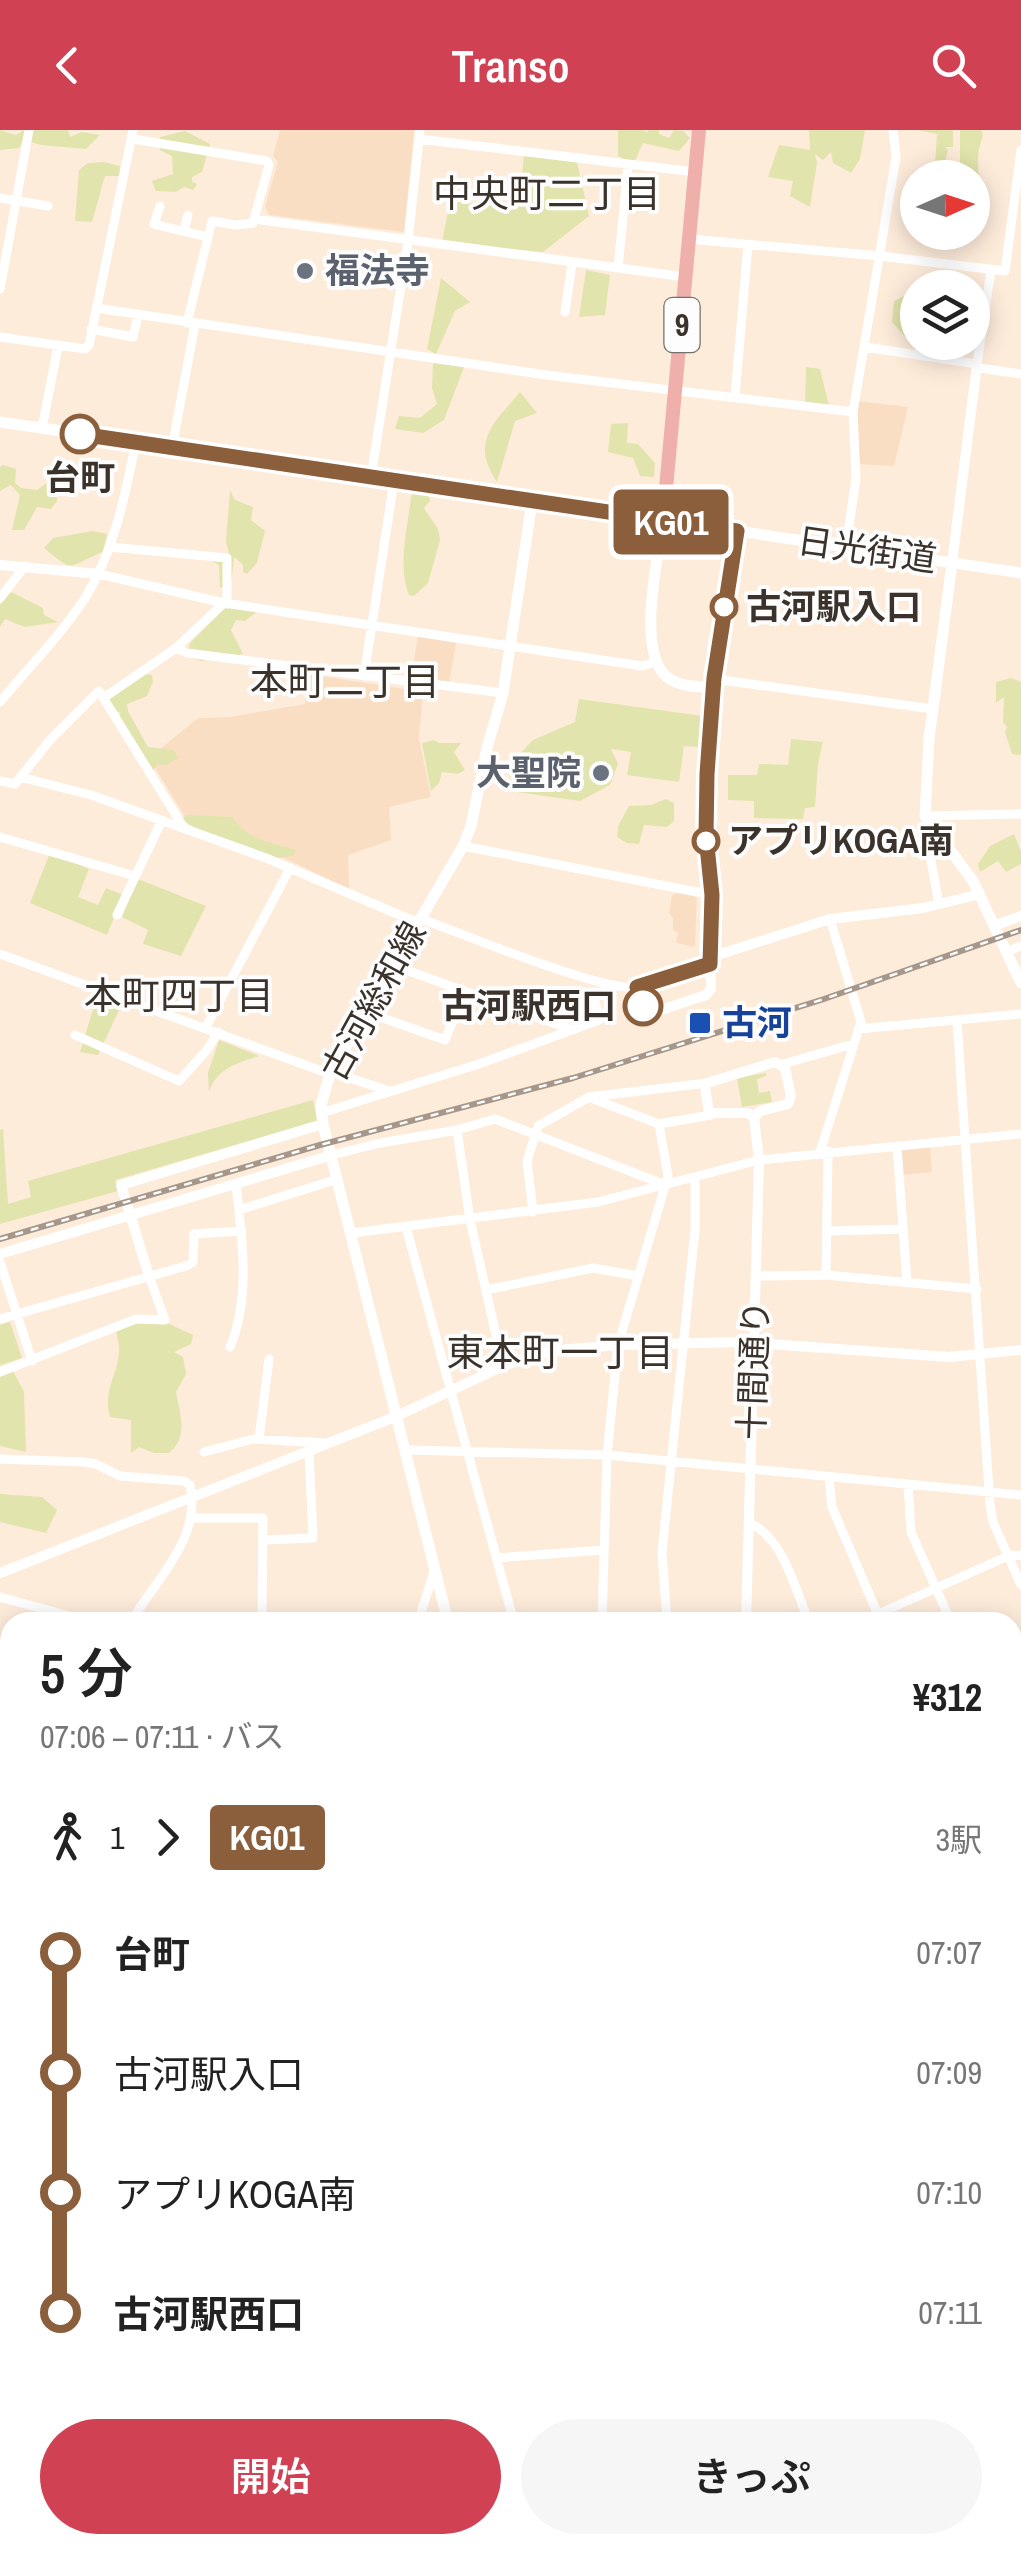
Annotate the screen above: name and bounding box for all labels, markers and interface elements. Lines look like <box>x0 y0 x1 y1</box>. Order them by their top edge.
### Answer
text: Transo <box>451 35 570 96</box>
icon: back <box>40 38 95 93</box>
icon: search <box>926 38 981 93</box>
north arrow <box>900 160 990 250</box>
map controls <box>900 160 990 360</box>
district label: 中央町二丁目 <box>433 168 661 219</box>
place label: 福法寺 <box>325 247 430 294</box>
marker: 福法寺 <box>294 260 316 282</box>
button: layers <box>900 270 990 360</box>
road number: 9 <box>664 298 700 352</box>
marker: 台町 <box>61 415 99 453</box>
place label: 台町 <box>45 454 115 501</box>
line badge: KG01 <box>601 490 741 554</box>
text: KG01 <box>634 499 708 546</box>
street label: 日光街道 <box>794 516 940 583</box>
place label: 古河駅入口 <box>746 583 921 630</box>
marker: 古河駅入口 <box>711 594 737 620</box>
district label: 本町二丁目 <box>250 656 440 707</box>
place label: 大聖院 <box>476 749 581 796</box>
marker: 大聖院 <box>590 762 612 784</box>
place label: アプリKOGA南 <box>728 817 954 864</box>
marker: アプリKOGA南 <box>693 828 719 854</box>
street label: 古河総和線 <box>311 913 437 1089</box>
district label: 本町四丁目 <box>84 970 274 1021</box>
place label: 古河駅西口 <box>441 982 616 1029</box>
marker: 古河駅西口 <box>624 987 662 1025</box>
place label: 古河 <box>722 999 792 1046</box>
marker: 古河 <box>687 1010 713 1036</box>
street label: 十間通り <box>728 1299 779 1441</box>
district label: 東本町一丁目 <box>446 1327 674 1378</box>
text: 5 分 <box>40 1636 133 1710</box>
text: ¥312 <box>913 1672 982 1723</box>
text: 07:06 – 07:11 · バス <box>40 1715 284 1758</box>
icon: walk <box>40 1810 95 1865</box>
icon: forward <box>140 1810 195 1865</box>
text: KG01 <box>230 1814 305 1861</box>
text: 1 <box>110 1816 125 1859</box>
text: 3駅 <box>935 1818 982 1861</box>
text: 台町 <box>114 1929 190 1980</box>
text: 07:07 <box>916 1931 982 1974</box>
text: 古河駅入口 <box>114 2049 304 2100</box>
text: 07:09 <box>916 2051 982 2094</box>
text: アプリKOGA南 <box>114 2169 356 2220</box>
text: 07:10 <box>916 2171 982 2214</box>
text: 古河駅西口 <box>114 2289 304 2340</box>
text: 07:11 <box>918 2291 982 2334</box>
button: 開始 <box>40 2419 501 2534</box>
button: きっぷ <box>521 2419 982 2534</box>

